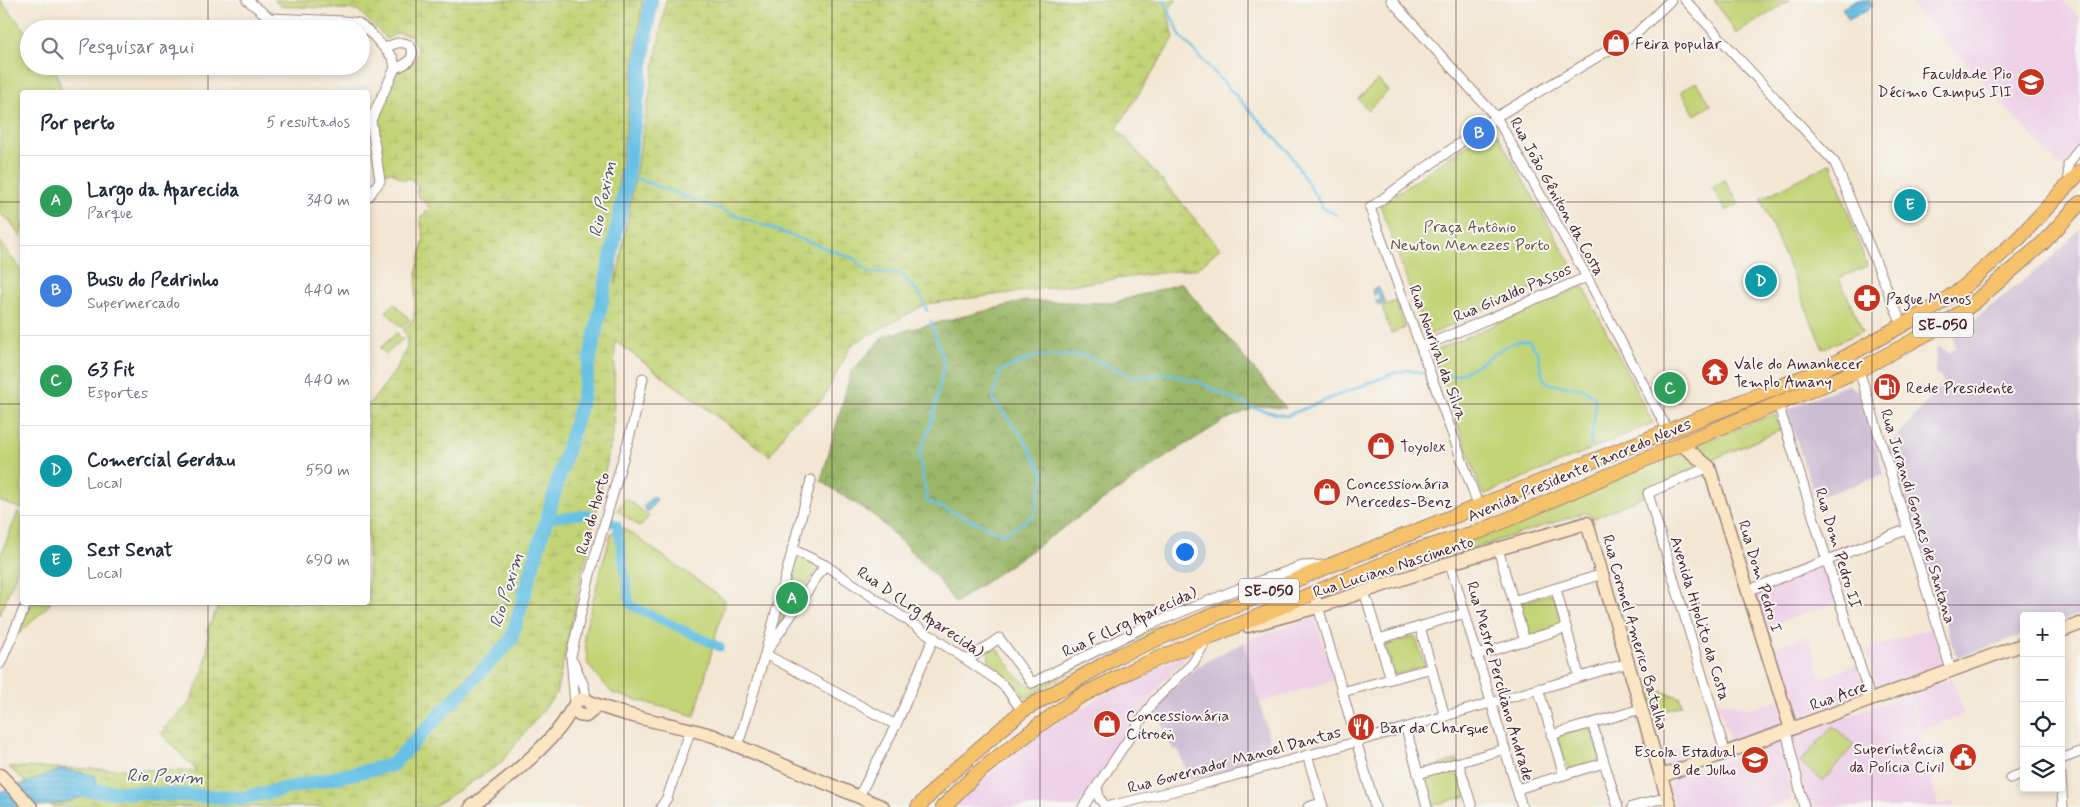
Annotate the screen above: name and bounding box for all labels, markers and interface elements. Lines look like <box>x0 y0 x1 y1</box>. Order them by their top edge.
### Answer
search box <box>20 20 370 75</box>
shop icon: Feira popular <box>1601 28 1631 58</box>
icon: search <box>38 34 66 62</box>
place label: Feira popular <box>1635 34 1722 55</box>
text: Pesquisar aqui <box>78 35 194 60</box>
place label: Faculdade Pio Décimo Campus III <box>1877 64 2012 103</box>
school or university icon: Faculdade Pio Décimo Campus III <box>2016 67 2046 97</box>
text: Por perto <box>40 109 115 137</box>
text: 5 resultados <box>266 112 350 133</box>
pin: B <box>1463 114 1495 152</box>
street label: Rua João Gêniton da Costa <box>1504 114 1609 280</box>
water label: Rio Poxim <box>584 159 622 239</box>
text: Largo da Aparecida <box>87 178 239 203</box>
pin: E <box>1894 186 1926 224</box>
text: A <box>51 190 61 211</box>
text: 340 m <box>306 190 350 211</box>
text: Parque <box>87 203 133 224</box>
park label: Praça Antônio Newton Menezes Porto <box>1390 217 1550 256</box>
street label: Rua Givaldo Passos <box>1450 259 1575 328</box>
pin: D <box>1745 262 1777 300</box>
text: Busu do Pedrinho <box>87 268 219 293</box>
text: B <box>51 280 61 301</box>
text: 440 m <box>304 280 350 301</box>
street label: Rua Nourival da Silva <box>1403 282 1472 423</box>
pharmacy icon: Pague Menos <box>1852 283 1882 313</box>
place label: Pague Menos <box>1886 289 1971 311</box>
text: Supermercado <box>87 293 180 314</box>
road number: SE-050 <box>1913 312 1973 338</box>
place label: Vale do Amanhecer Templo Amany <box>1734 354 1863 393</box>
temple icon: Vale do Amanhecer Templo Amany <box>1700 357 1730 387</box>
text: G3 Fit <box>87 358 135 383</box>
pin: C <box>1654 369 1686 407</box>
text: C <box>50 370 62 391</box>
text: 440 m <box>304 370 350 391</box>
fuel station icon: Rede Presidente <box>1872 372 1902 402</box>
place label: Rede Presidente <box>1906 378 2015 399</box>
text: Esportes <box>87 383 148 404</box>
street label: Rua Jurandi Gomes de Santana <box>1875 407 1960 626</box>
street label: Avenida Presidente Tancredo Neves <box>1464 414 1695 527</box>
shop icon: Toyolex <box>1366 431 1396 461</box>
place label: Toyolex <box>1400 437 1445 458</box>
text: Comercial Gerdau <box>87 448 235 473</box>
text: D <box>50 460 62 481</box>
text: 550 m <box>305 460 350 481</box>
street label: Rua do Horto <box>572 470 615 557</box>
text: Local <box>87 473 122 494</box>
place label: Concessionária Mercedes-Benz <box>1346 474 1452 513</box>
shop icon: Concessionária Mercedes-Benz <box>1312 477 1342 507</box>
street label: Rua Dom Pedro II <box>1809 485 1866 611</box>
street label: Rua Dom Pedro I <box>1733 518 1787 635</box>
street label: Rua Luciano Nascimento <box>1310 531 1477 603</box>
street label: Rua Coronel Americo Batalha <box>1597 532 1673 733</box>
street label: Avenida Hipolito da Costa <box>1665 534 1735 703</box>
text: Sest Senat <box>87 538 173 563</box>
your location <box>1172 539 1198 565</box>
text: E <box>51 550 61 571</box>
text: 690 m <box>306 550 350 571</box>
water label: Rio Poxim <box>484 550 530 631</box>
street label: Rua D (Lrg Aparecida) <box>852 562 988 664</box>
text: Local <box>87 563 122 584</box>
road number: SE-050 <box>1239 578 1299 604</box>
pin: A <box>776 579 808 617</box>
street label: Rua Mestre Perciliano Andrade <box>1461 579 1538 784</box>
street label: Rua F (Lrg Aparecida) <box>1059 582 1201 664</box>
map controls <box>2020 612 2065 792</box>
button: + <box>2020 612 2065 657</box>
button: − <box>2020 657 2065 702</box>
street label: Rua Acre <box>1807 676 1870 716</box>
button: locate <box>2020 702 2065 747</box>
place label: Concessionária Citroën <box>1126 706 1229 745</box>
shop icon: Concessionária Citroën <box>1092 709 1122 739</box>
restaurant icon: Bar da Charque <box>1346 712 1376 742</box>
place label: Bar da Charque <box>1380 718 1489 739</box>
street label: Rua Governador Manoel Dantas <box>1125 722 1343 799</box>
place label: Superintência da Polícia Civil <box>1849 739 1944 778</box>
place label: Escola Estadual 8 de Julho <box>1634 742 1736 781</box>
public building icon: Superintência da Polícia Civil <box>1948 742 1978 772</box>
school or university icon: Escola Estadual 8 de Julho <box>1740 745 1770 775</box>
button: layers <box>2020 747 2065 792</box>
water label: Rio Poxim <box>126 764 204 790</box>

